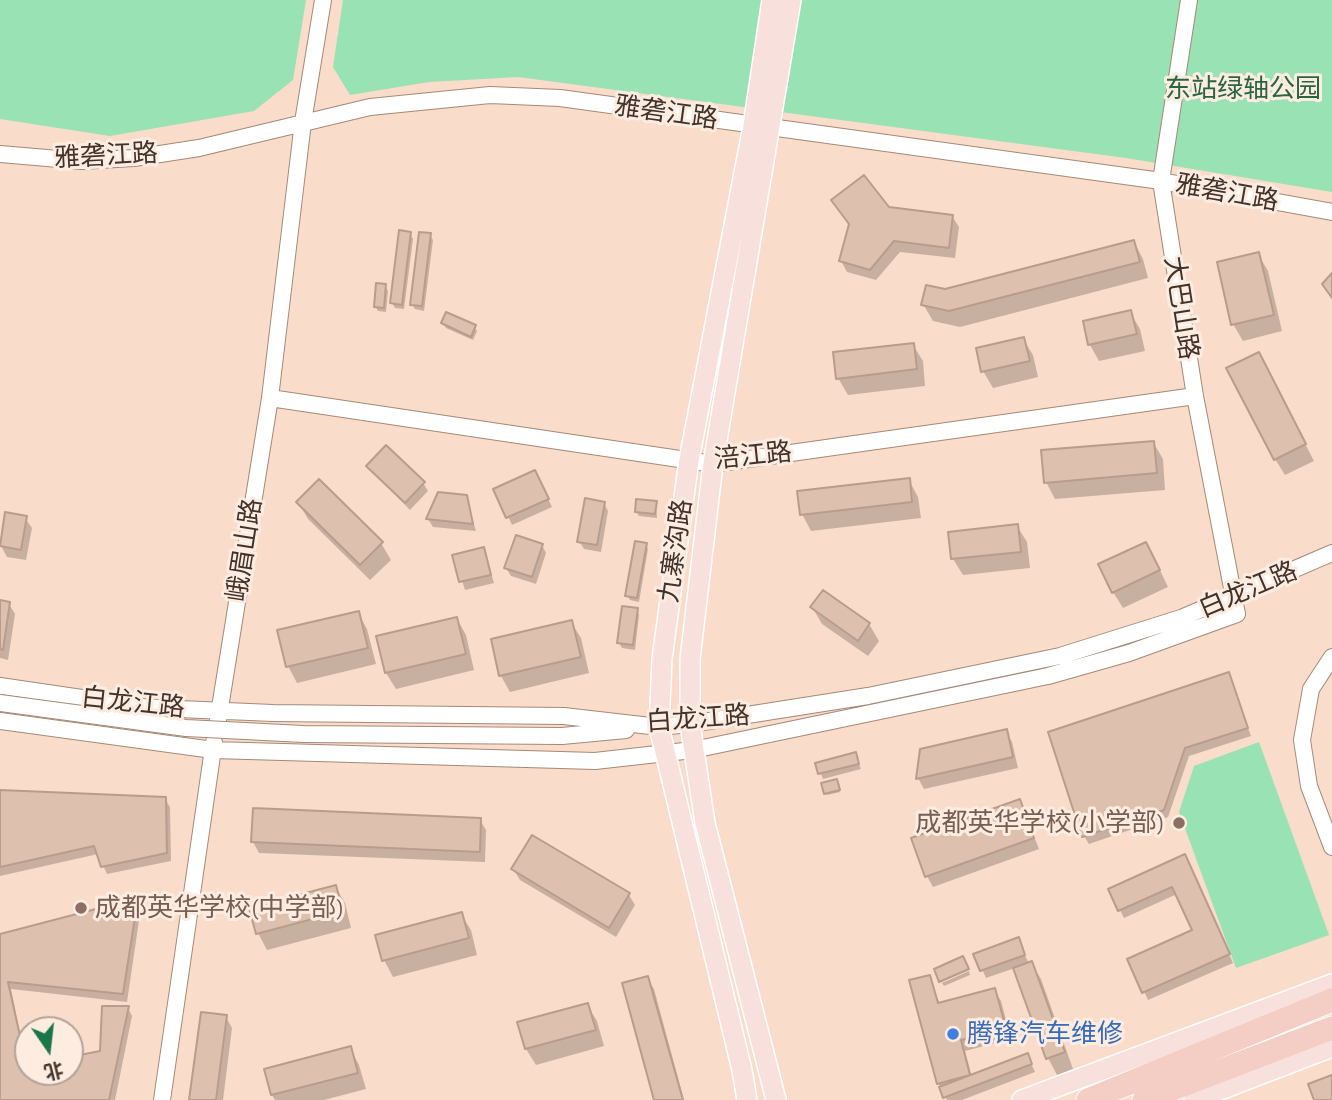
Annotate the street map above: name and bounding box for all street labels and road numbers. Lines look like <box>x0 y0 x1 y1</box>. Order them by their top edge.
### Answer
street label: 雅砻江路 <box>612 90 720 136</box>
street label: 雅砻江路 <box>53 138 159 174</box>
street label: 雅砻江路 <box>1173 169 1281 217</box>
street label: 大巴山路 <box>1157 254 1205 362</box>
street label: 涪江路 <box>713 436 793 476</box>
street label: 峨眉山路 <box>221 496 269 604</box>
street label: 九寨沟路 <box>653 497 699 605</box>
street label: 白龙江路 <box>1194 555 1302 625</box>
street label: 白龙江路 <box>80 682 186 724</box>
street label: 白龙江路 <box>645 700 751 738</box>

